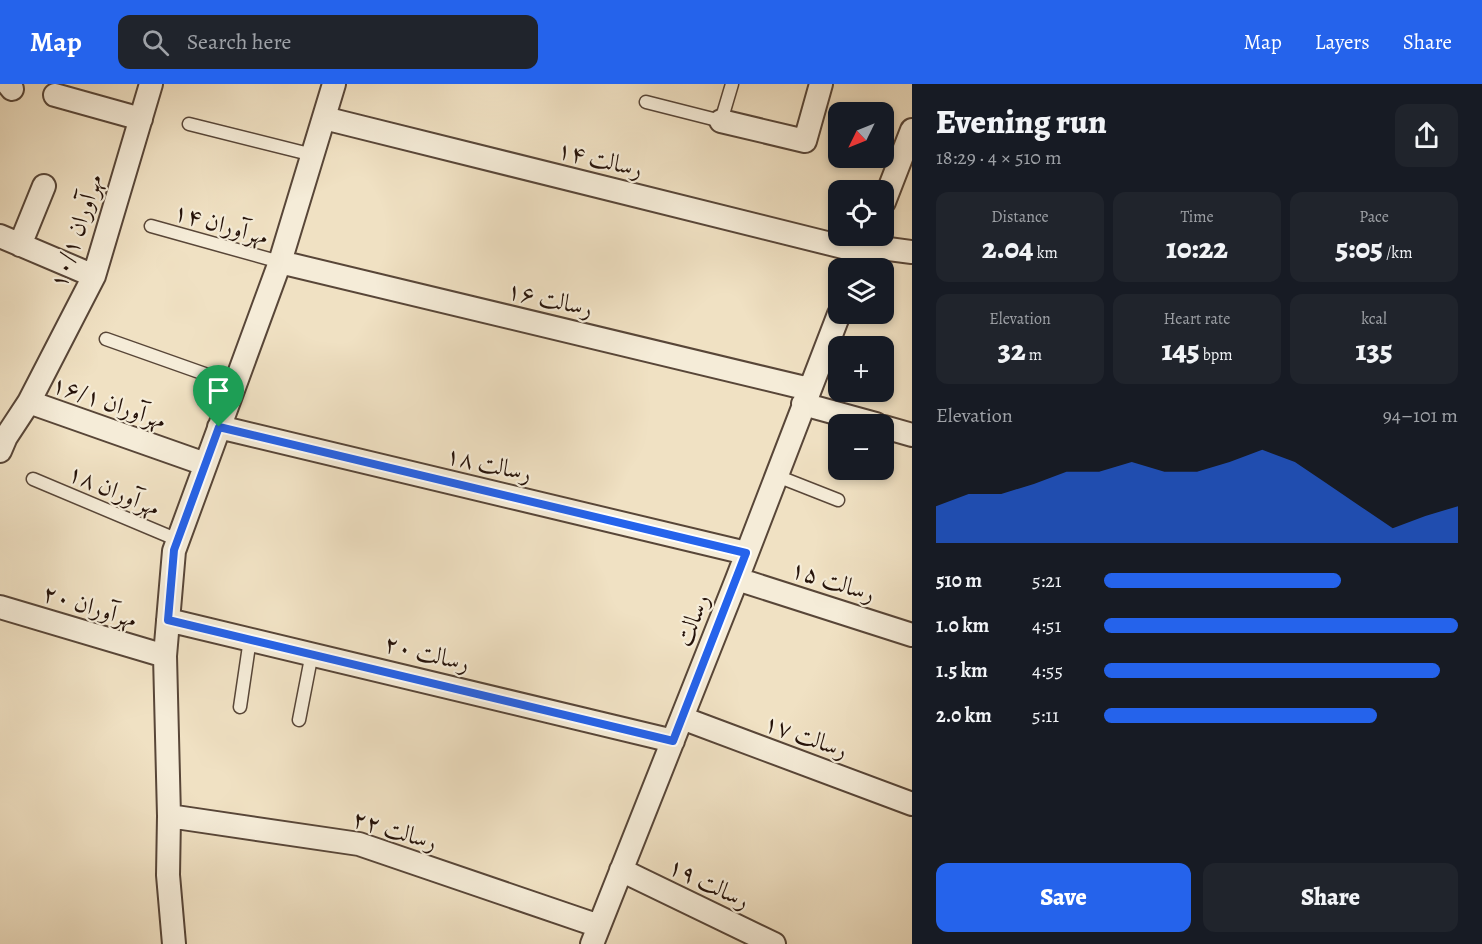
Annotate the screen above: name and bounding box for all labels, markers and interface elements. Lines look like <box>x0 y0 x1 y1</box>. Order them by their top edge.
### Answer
search box <box>118 15 538 69</box>
text: Map <box>30 23 82 61</box>
icon: search <box>139 26 172 59</box>
text: Search here <box>187 27 291 57</box>
text: Map <box>1243 28 1282 56</box>
text: Layers <box>1315 28 1370 56</box>
text: Share <box>1403 28 1452 56</box>
text: Evening run <box>936 99 1107 144</box>
north arrow <box>828 102 894 168</box>
map controls <box>828 102 894 480</box>
button: share <box>1395 104 1458 167</box>
street label: رسالت ۱۴ <box>554 133 646 185</box>
text: 18:29 · 4 × 510 m <box>936 144 1062 171</box>
street label: مهرآوران ۱۰/۱ <box>42 170 110 292</box>
button: locate <box>828 180 894 246</box>
street label: ۱۴ مهرآوران <box>170 195 272 253</box>
text: Distance <box>991 206 1049 228</box>
text: Time <box>1180 206 1214 228</box>
text: Pace <box>1359 206 1389 228</box>
text: 2.04 <box>982 228 1033 268</box>
text: 10:22 <box>1166 228 1228 268</box>
text: 5:05 <box>1336 228 1383 268</box>
text: km <box>1033 242 1058 264</box>
text: /km <box>1383 242 1412 264</box>
button: layers <box>828 258 894 324</box>
street label: رسالت ۱۶ <box>504 274 596 324</box>
text: Elevation <box>989 308 1051 330</box>
text: Heart rate <box>1164 308 1230 330</box>
text: kcal <box>1361 308 1387 330</box>
text: 32 <box>998 330 1026 370</box>
text: 145 <box>1161 330 1200 370</box>
text: 135 <box>1356 330 1392 370</box>
button: + <box>828 336 894 402</box>
text: m <box>1026 344 1042 366</box>
text: bpm <box>1200 344 1233 366</box>
pin <box>193 365 244 427</box>
street label: مهرآوران ۱۶/۱ <box>48 368 170 436</box>
icon: arrive <box>202 374 235 407</box>
text: Elevation <box>936 402 1013 429</box>
text: 94–101 m <box>1383 402 1458 429</box>
button: − <box>828 414 894 480</box>
street label: رسالت ۱۸ <box>443 439 535 489</box>
street label: مهرآوران ۱۸ <box>63 456 165 524</box>
street label: رسالت ۱۵ <box>787 552 879 610</box>
text: 510 m <box>936 567 982 594</box>
text: 5:21 <box>1032 567 1062 594</box>
street label: مهرآوران ۲۰ <box>39 577 141 635</box>
street label: رسالت <box>667 589 717 651</box>
text: 1.0 km <box>936 612 989 639</box>
text: 4:51 <box>1032 612 1061 639</box>
street label: رسالت ۲۰ <box>381 627 473 679</box>
text: 1.5 km <box>936 657 988 684</box>
text: 4:55 <box>1032 657 1063 684</box>
text: 2.0 km <box>936 702 992 729</box>
text: 5:11 <box>1032 702 1059 729</box>
street label: رسالت ۱۷ <box>760 706 852 766</box>
street label: رسالت ۲۲ <box>349 802 441 858</box>
street label: رسالت ۱۹ <box>663 850 755 916</box>
button: Save <box>936 863 1191 932</box>
button: Share <box>1203 863 1458 932</box>

